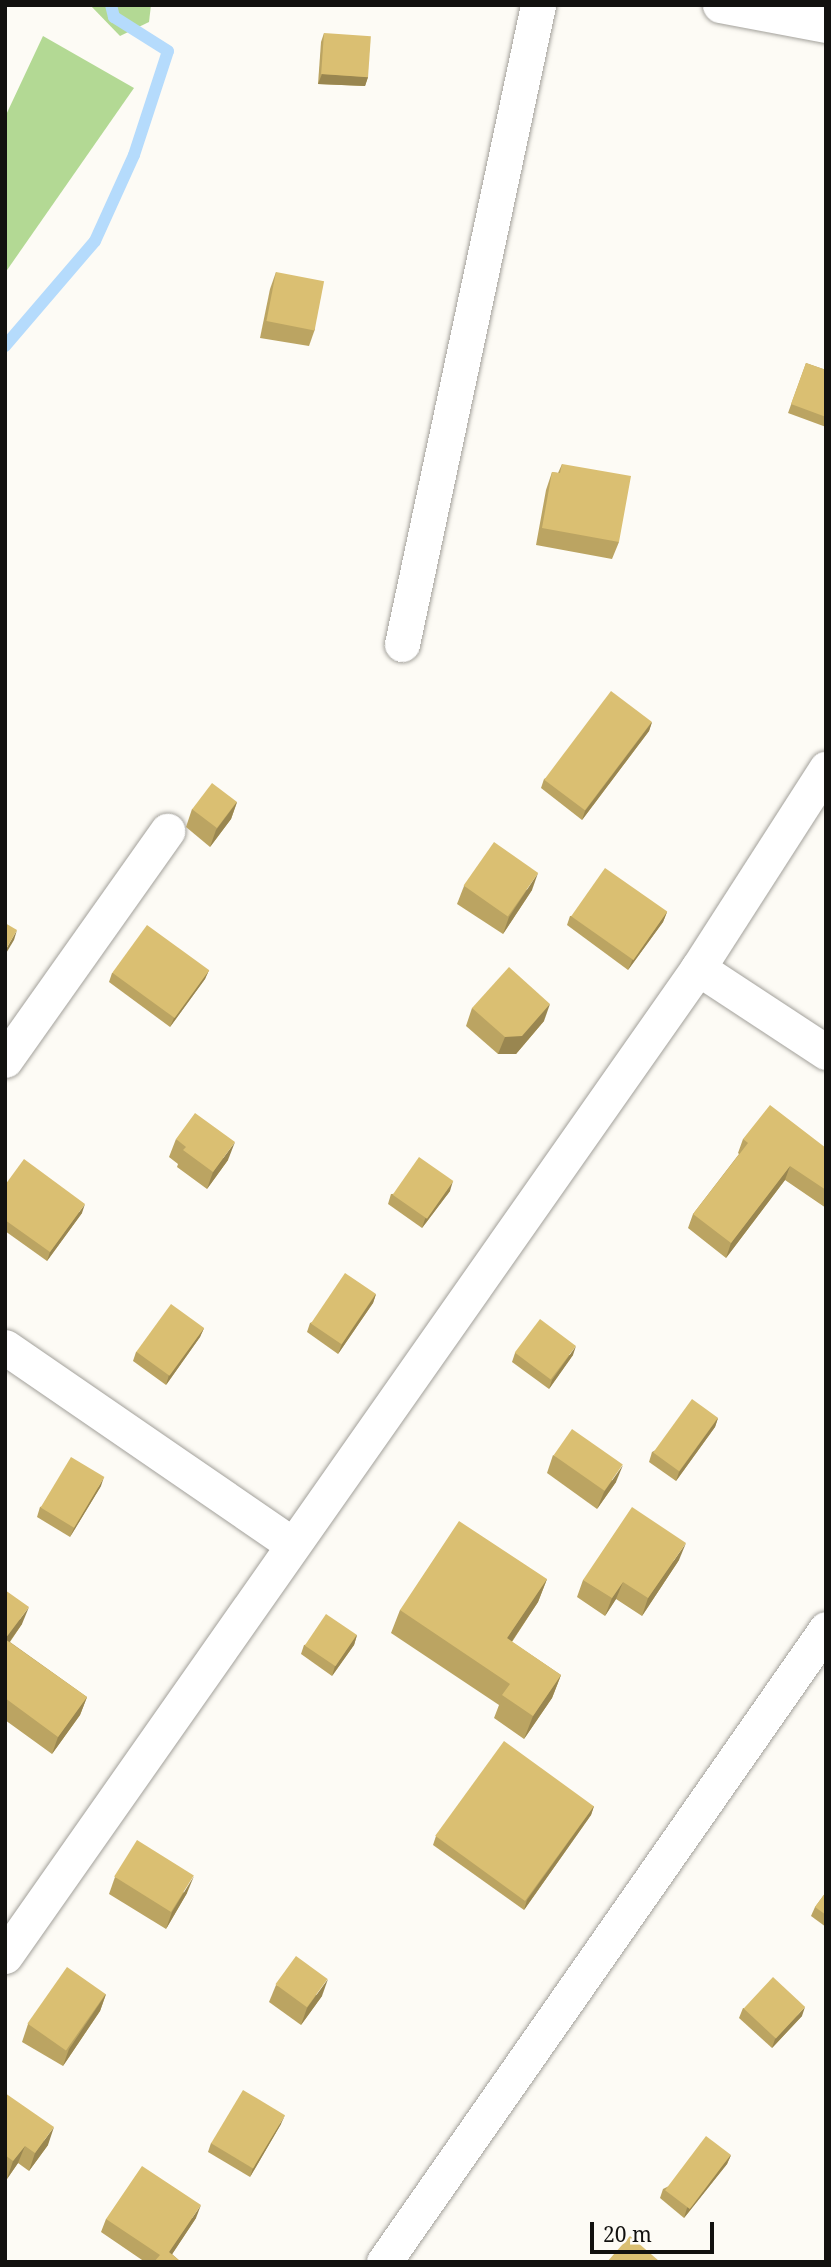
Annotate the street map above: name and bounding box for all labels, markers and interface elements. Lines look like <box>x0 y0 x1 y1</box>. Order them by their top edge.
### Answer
scale bar <box>593 2208 717 2252</box>
text: 20 m <box>603 2220 652 2248</box>

